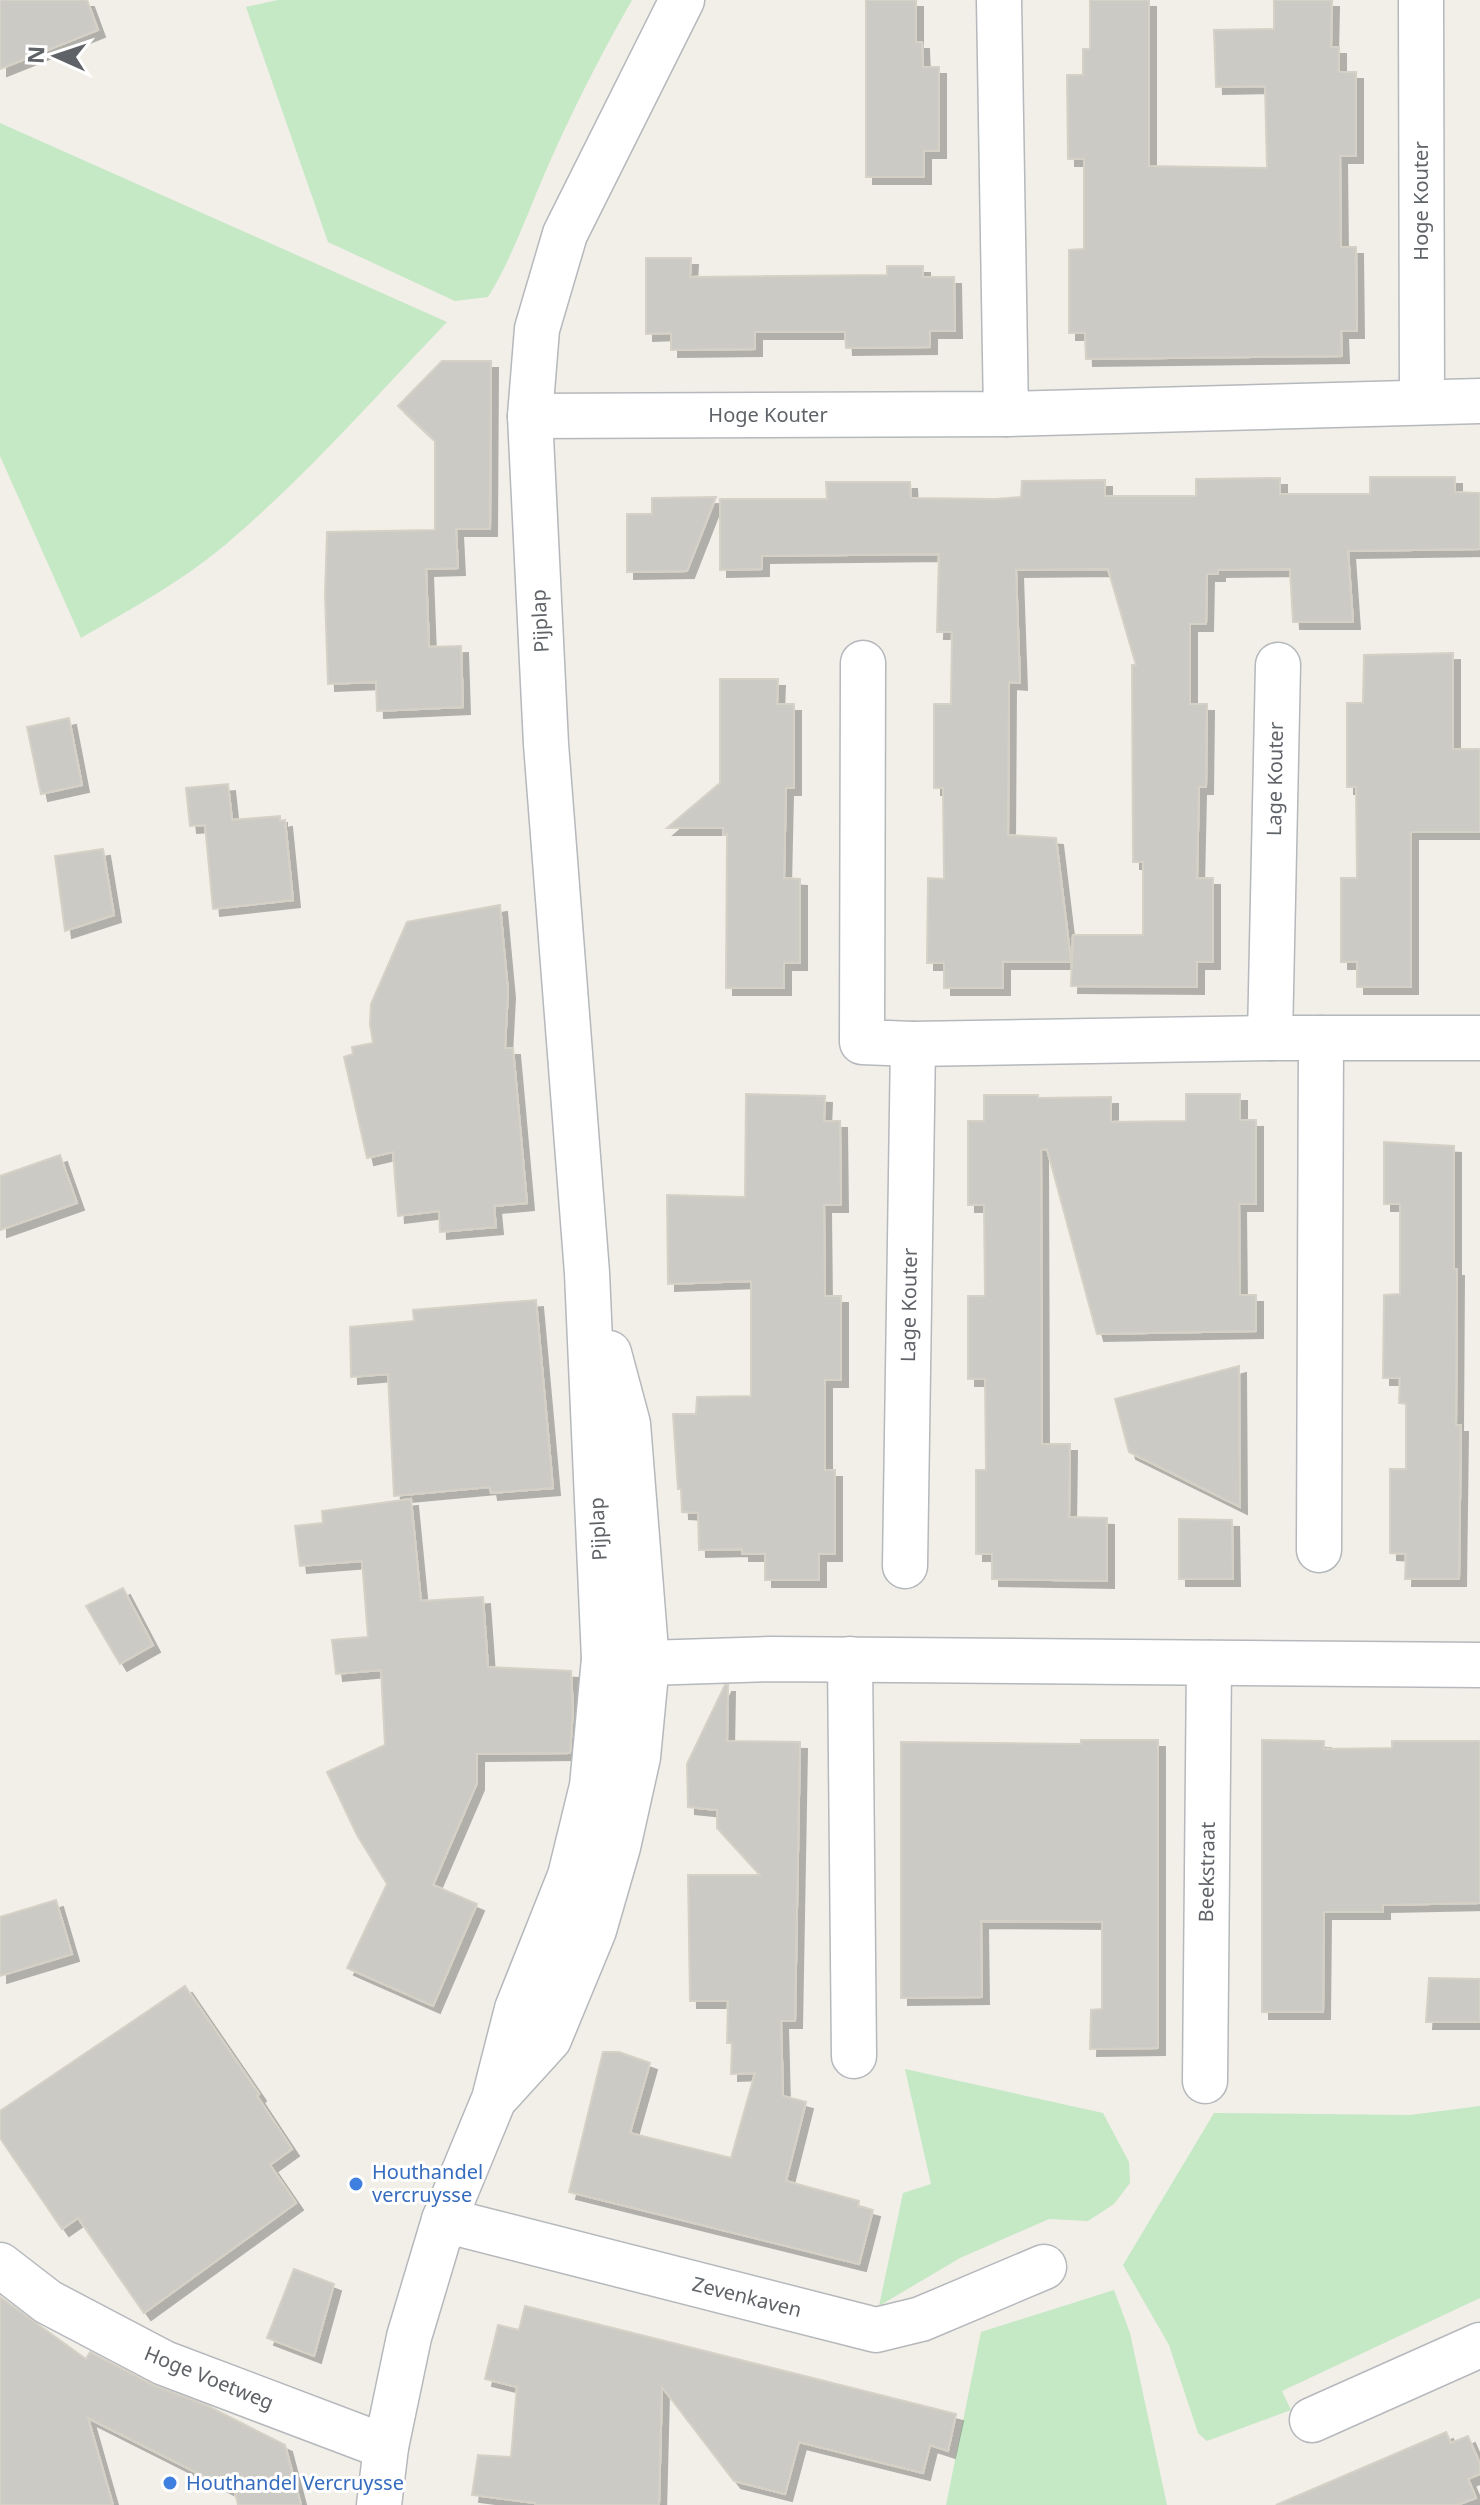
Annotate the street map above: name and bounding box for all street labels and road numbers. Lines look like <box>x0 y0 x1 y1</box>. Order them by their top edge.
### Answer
street label: Hoge Kouter <box>1407 141 1434 261</box>
street label: Hoge Kouter <box>708 401 828 428</box>
street label: Pijplap <box>524 589 555 653</box>
street label: Lage Kouter <box>1260 722 1289 836</box>
street label: Lage Kouter <box>894 1248 923 1362</box>
street label: Pijplap <box>582 1497 613 1561</box>
street label: Beekstraat <box>1192 1821 1221 1923</box>
street label: Zevenkaven <box>690 2270 805 2323</box>
street label: Hoge Voetweg <box>141 2339 278 2416</box>

